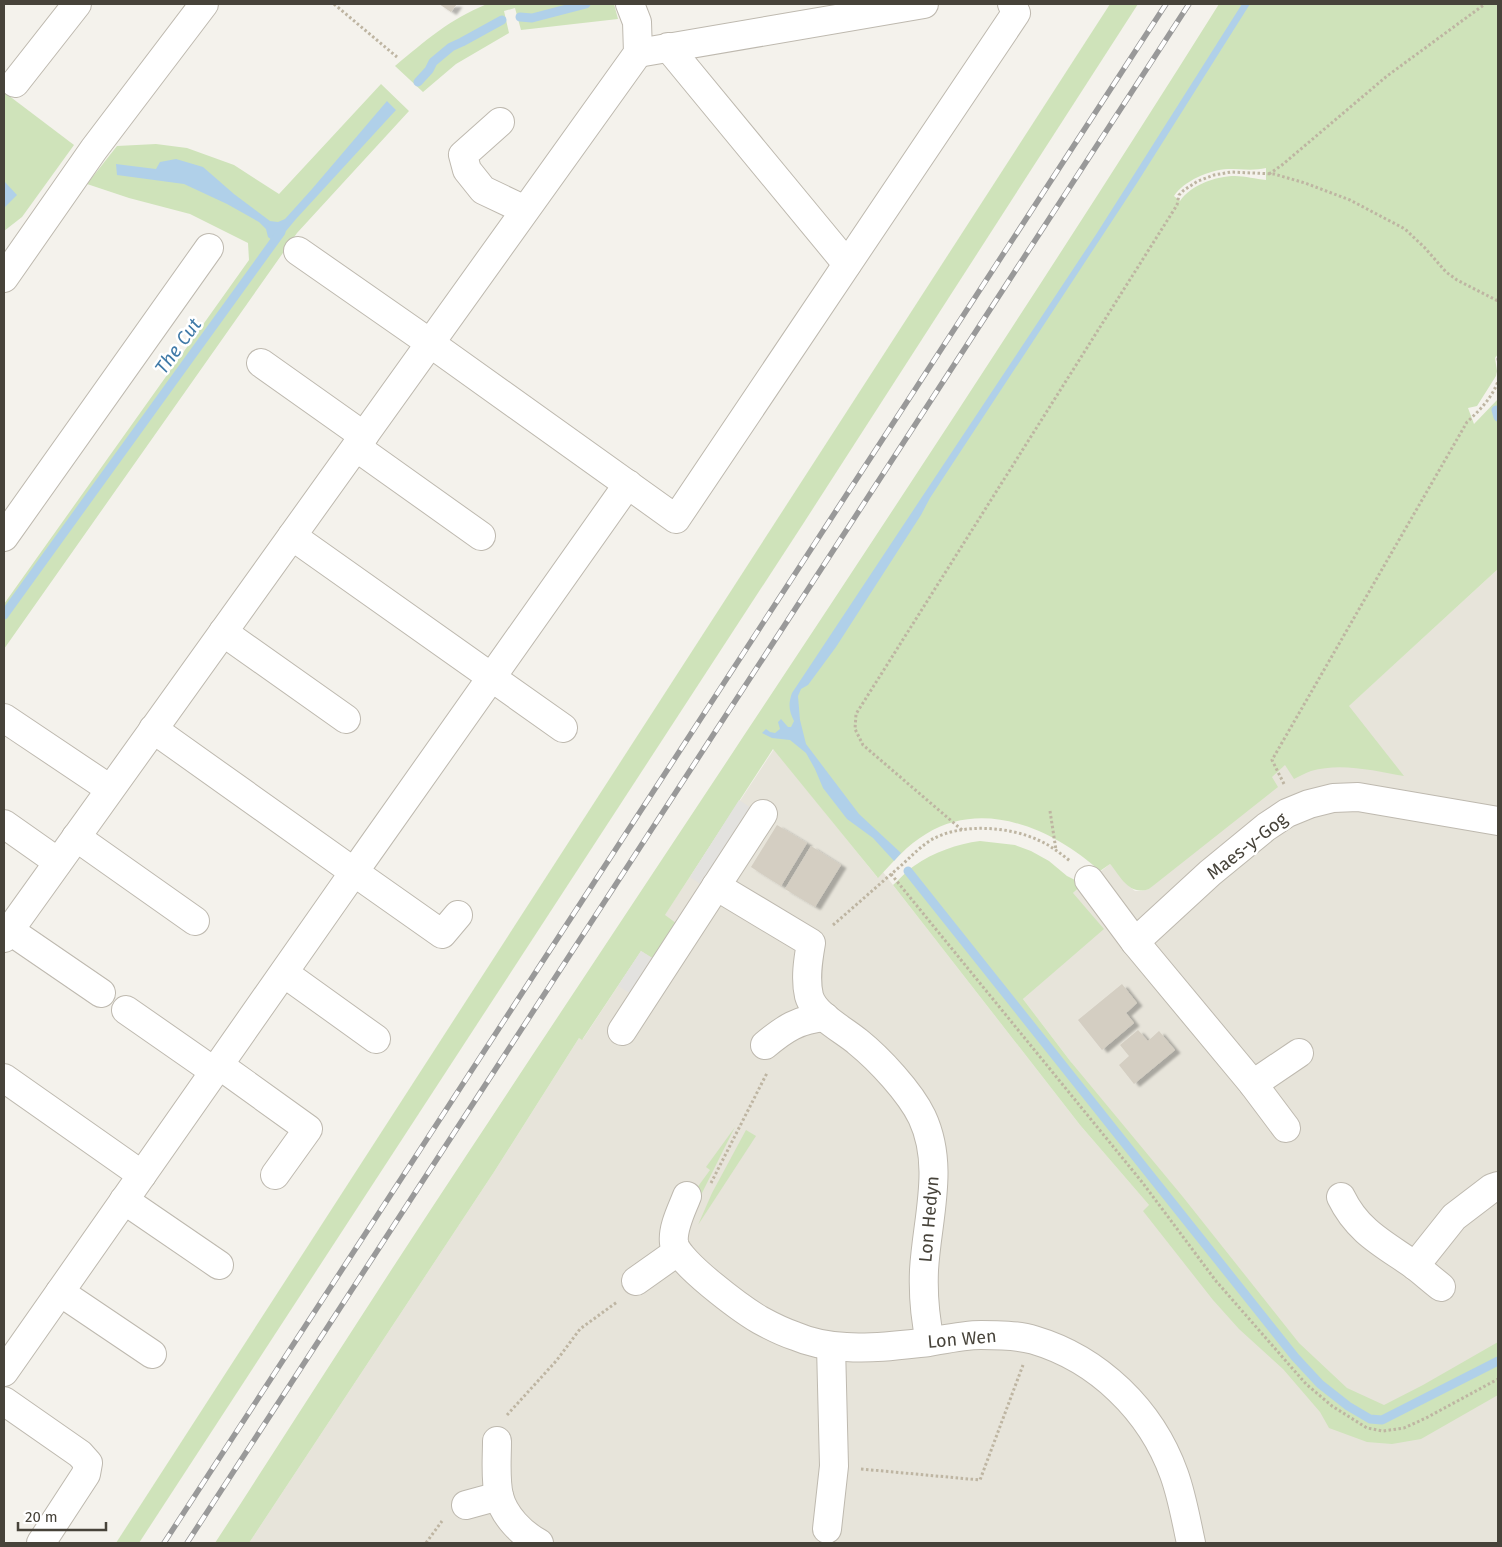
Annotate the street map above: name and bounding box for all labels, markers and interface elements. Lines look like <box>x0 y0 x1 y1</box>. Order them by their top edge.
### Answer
water label: The Cut <box>150 313 206 378</box>
street label: Maes-y-Gog <box>1202 807 1292 884</box>
street label: Lon Hedyn <box>914 1175 944 1263</box>
street label: Lon Wen <box>926 1325 998 1353</box>
scale bar <box>18 1500 105 1532</box>
text: 20 m <box>25 1508 58 1526</box>

